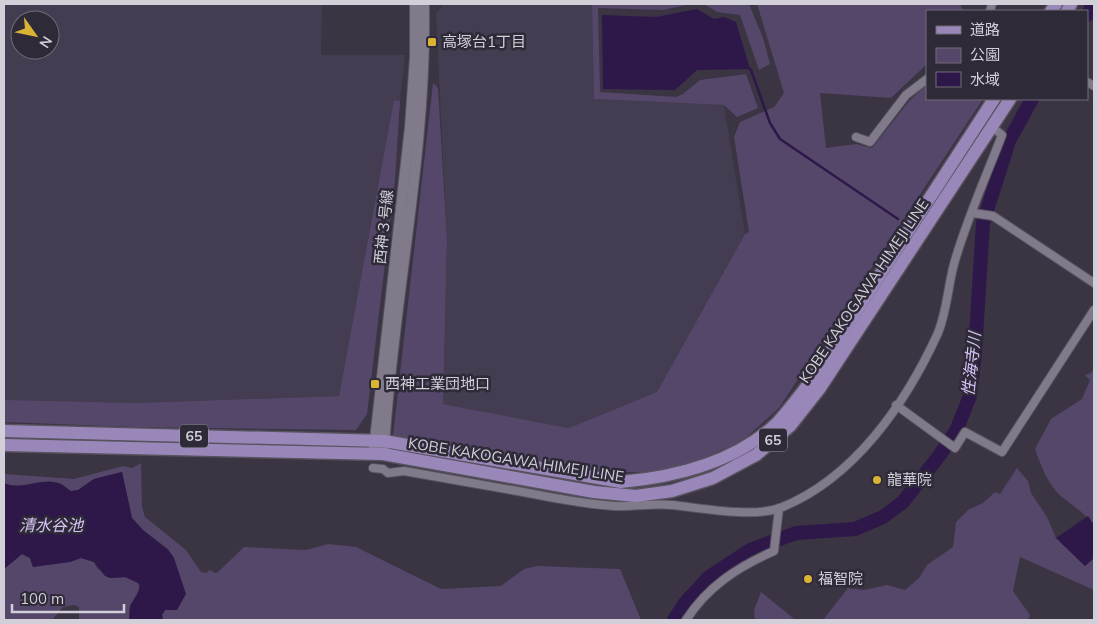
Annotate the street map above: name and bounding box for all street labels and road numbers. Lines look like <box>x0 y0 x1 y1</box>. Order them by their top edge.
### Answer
street label: 西神３号線 <box>370 189 397 265</box>
street label: KOBE KAKOGAWA HIMEJI LINE <box>795 195 933 387</box>
road number: 65 <box>180 424 208 448</box>
road number: 65 <box>759 428 787 452</box>
street label: KOBE KAKOGAWA HIMEJI LINE <box>407 433 626 486</box>

